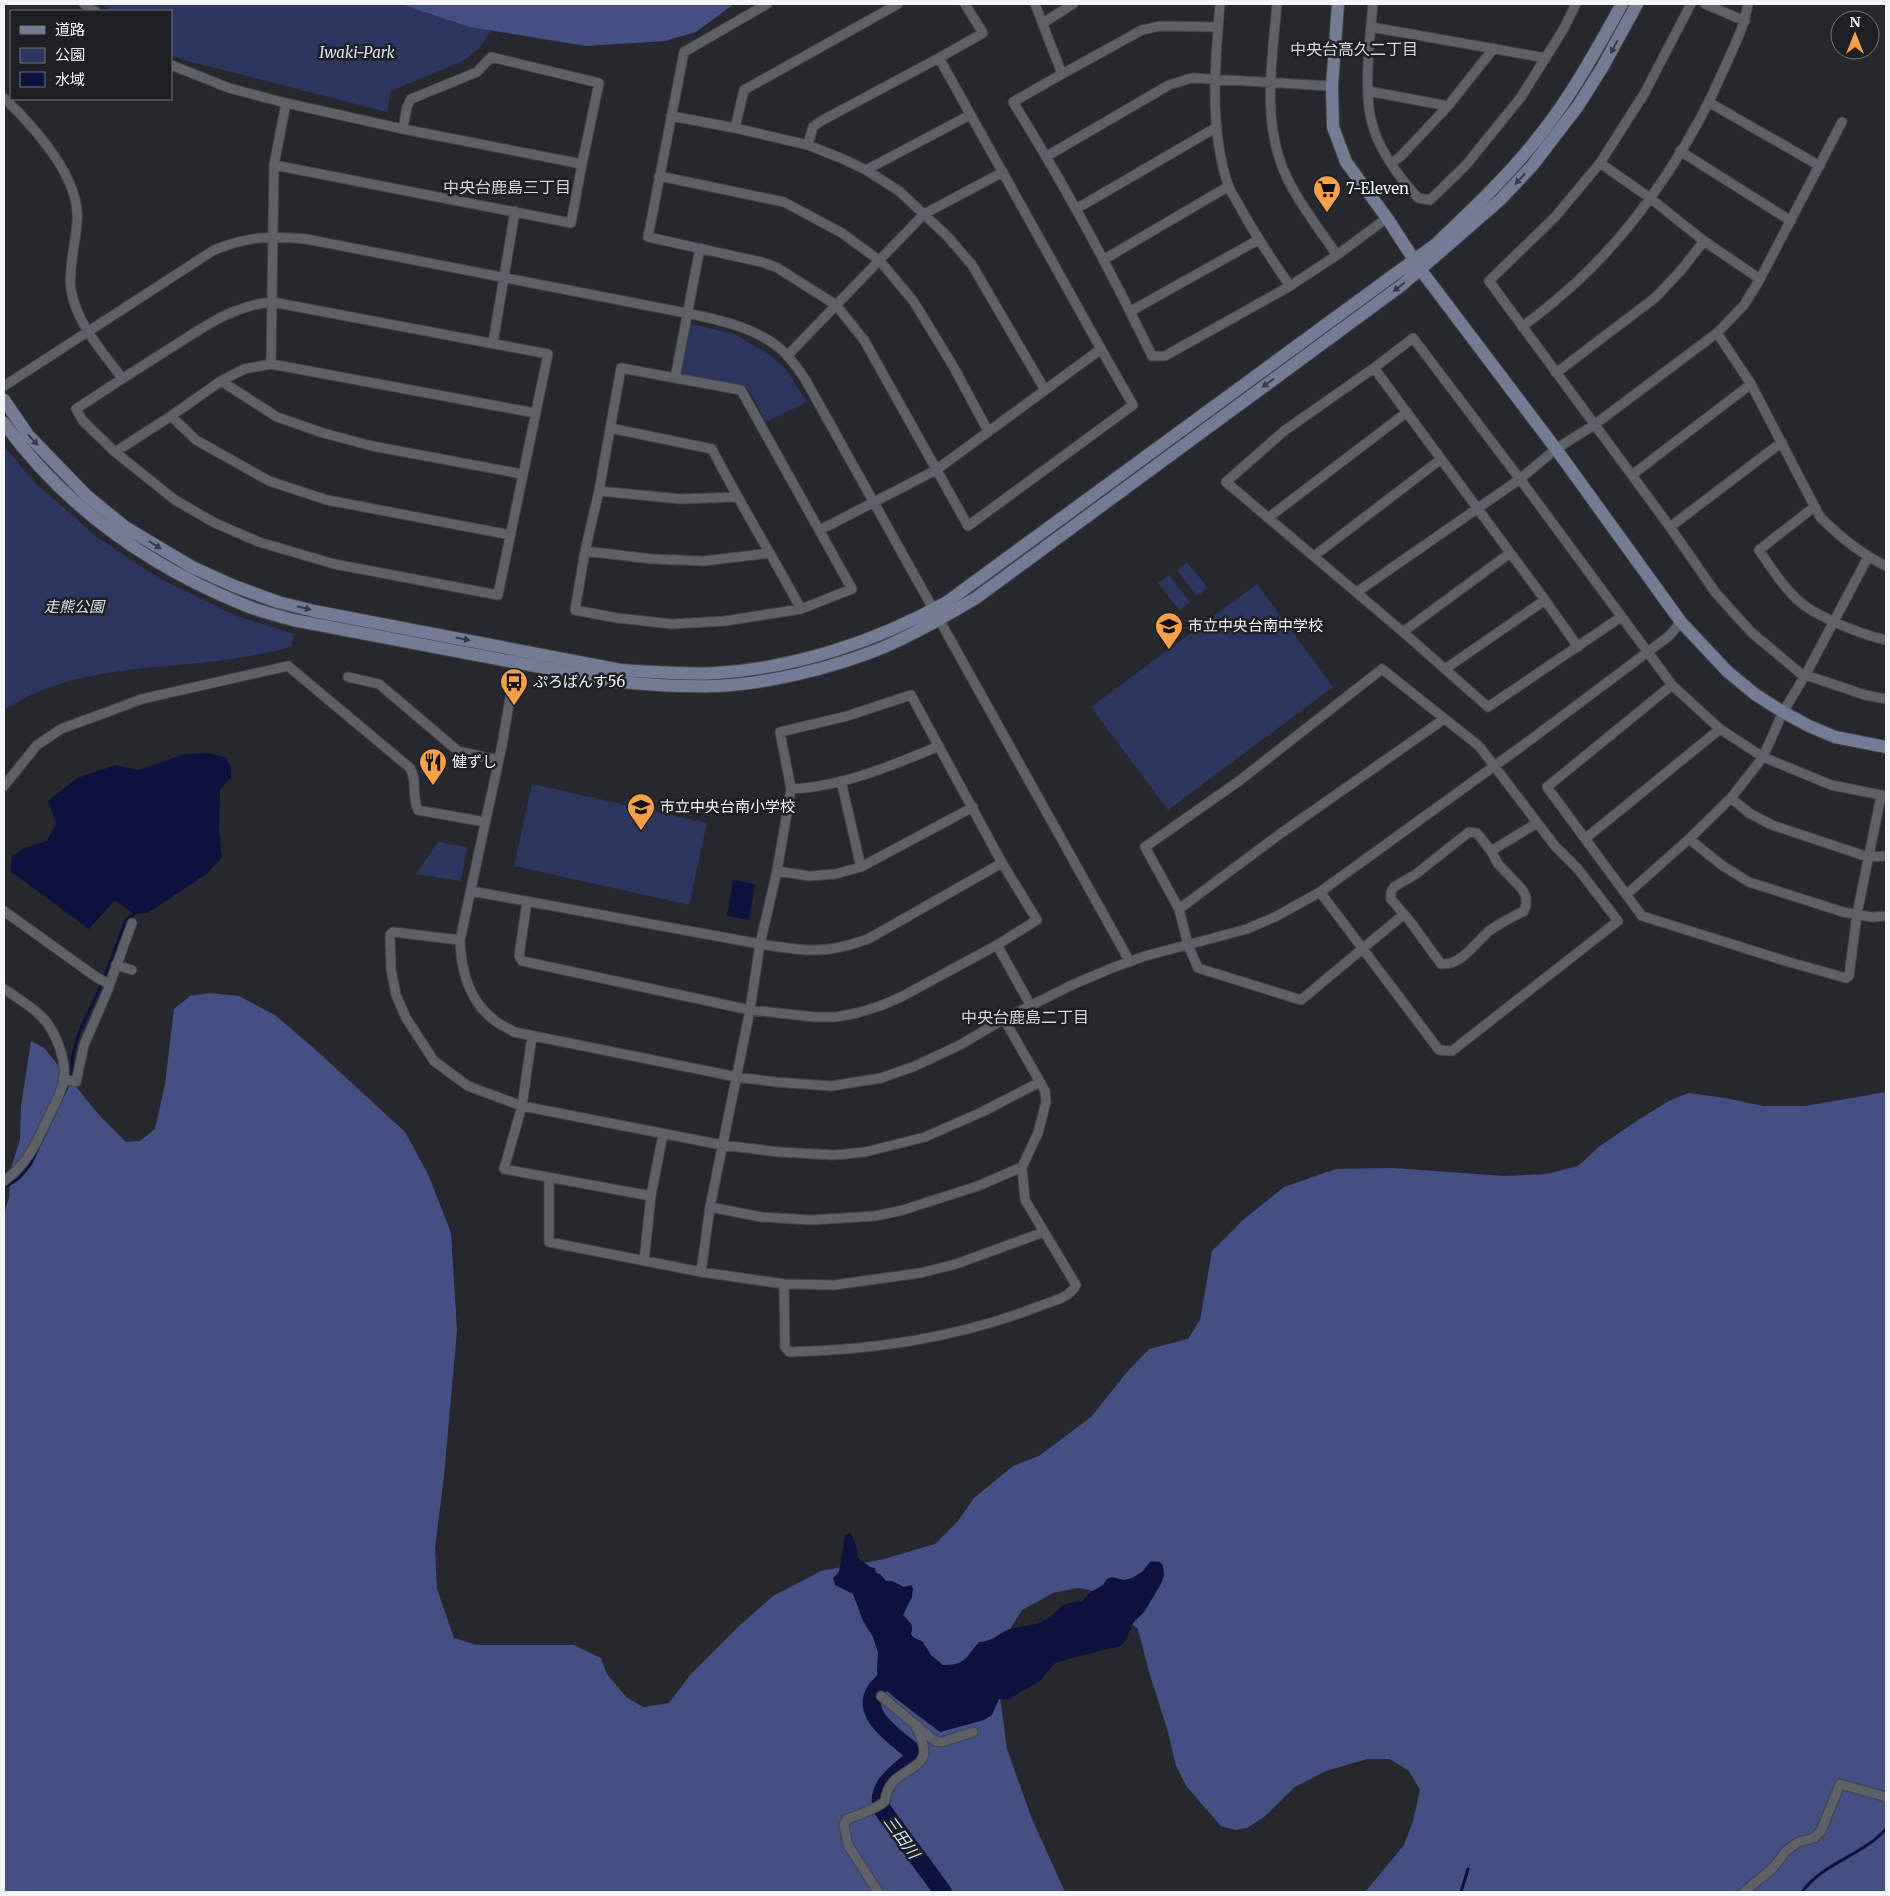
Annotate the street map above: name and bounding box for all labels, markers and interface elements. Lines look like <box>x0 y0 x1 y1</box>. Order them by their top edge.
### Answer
legend <box>10 10 172 100</box>
north arrow <box>1830 10 1880 60</box>
text: N <box>1849 13 1861 31</box>
text: 道路 <box>55 20 85 39</box>
district label: 中央台高久二丁目 <box>1290 39 1418 59</box>
one-way arrow <box>1609 40 1618 53</box>
park label: Iwaki-Park <box>319 43 396 62</box>
text: 公園 <box>55 45 85 64</box>
text: 水域 <box>55 70 85 89</box>
one-way arrow <box>1514 172 1526 184</box>
supermarket icon: 7-Eleven <box>1312 174 1342 213</box>
district label: 中央台鹿島三丁目 <box>443 177 571 197</box>
place label: 7-Eleven <box>1346 179 1409 198</box>
one-way arrow <box>1393 282 1406 293</box>
one-way arrow <box>1262 378 1275 389</box>
one-way arrow <box>27 433 39 445</box>
one-way arrow <box>149 540 162 549</box>
park label: 走熊公園 <box>44 597 106 616</box>
one-way arrow <box>296 605 311 613</box>
school or university icon: 市立中央台南中学校 <box>1154 611 1184 650</box>
place label: 市立中央台南中学校 <box>1188 616 1323 635</box>
one-way arrow <box>456 636 472 644</box>
bus stop icon: ぷろばんす56 <box>499 667 529 706</box>
place label: ぷろばんす56 <box>533 672 625 691</box>
restaurant icon: 健ずし <box>418 747 448 786</box>
place label: 健ずし <box>452 752 497 771</box>
school or university icon: 市立中央台南小学校 <box>626 792 656 831</box>
place label: 市立中央台南小学校 <box>660 797 795 816</box>
district label: 中央台鹿島二丁目 <box>961 1007 1089 1027</box>
water label: 三田川 <box>880 1812 925 1864</box>

